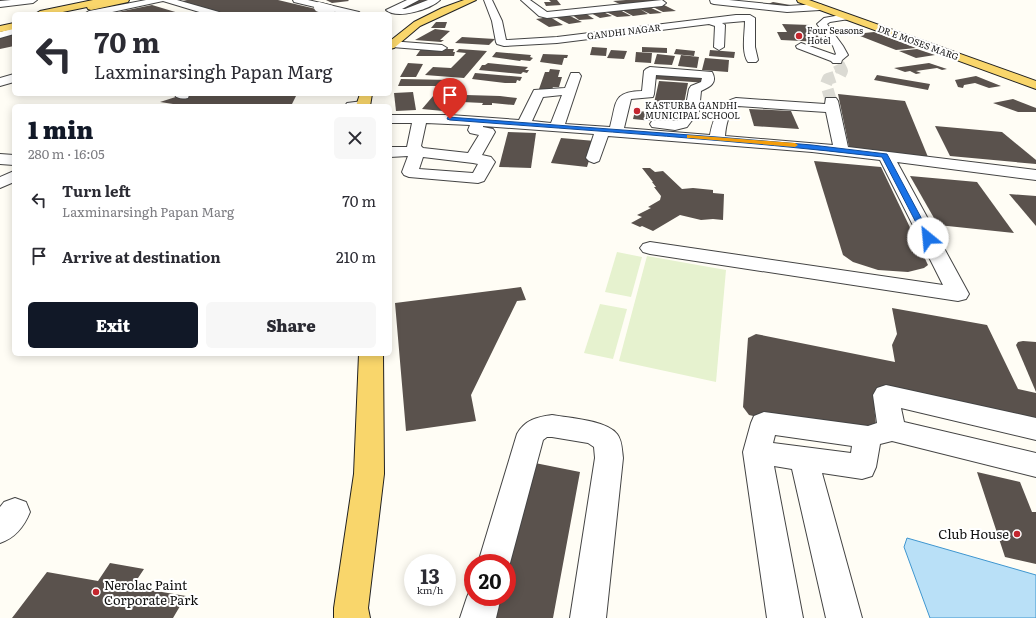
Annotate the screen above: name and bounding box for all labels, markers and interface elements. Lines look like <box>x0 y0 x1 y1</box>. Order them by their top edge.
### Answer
street label: GANDHI NAGAR <box>586 19 662 42</box>
text: 70 m <box>94 20 160 62</box>
street label: DR E MOSES MARG <box>876 21 961 63</box>
place label: Four Seasons Hotel <box>807 23 863 47</box>
icon: left <box>28 28 80 80</box>
marker: Four Seasons Hotel <box>794 31 804 41</box>
text: Laxminarsingh Papan Marg <box>94 58 332 85</box>
pin <box>433 78 467 119</box>
icon: arrive <box>439 84 461 106</box>
place label: KASTURBA GANDHI MUNICIPAL SCHOOL <box>645 98 740 122</box>
marker: KASTURBA GANDHI MUNICIPAL SCHOOL <box>632 106 642 116</box>
text: 1 min <box>28 111 93 146</box>
button: close <box>334 117 376 159</box>
text: 280 m · 16:05 <box>28 144 105 163</box>
text: Turn left <box>62 179 131 202</box>
icon: left <box>28 189 50 211</box>
text: 70 m <box>342 189 376 212</box>
text: Laxminarsingh Papan Marg <box>62 202 234 221</box>
position arrow <box>907 217 949 259</box>
icon: arrive <box>28 245 50 267</box>
text: Arrive at destination <box>62 245 221 268</box>
text: 210 m <box>336 245 376 268</box>
button: Exit <box>28 302 198 348</box>
button: Share <box>206 302 376 348</box>
place label: Club House <box>938 524 1009 543</box>
marker: Club House <box>1012 529 1022 539</box>
speed limit sign: 20 <box>464 554 516 606</box>
text: 13 <box>420 560 440 590</box>
place label: Nerolac Paint Corporate Park <box>104 575 199 609</box>
text: km/h <box>417 582 443 597</box>
marker: Nerolac Paint Corporate Park <box>91 587 101 597</box>

